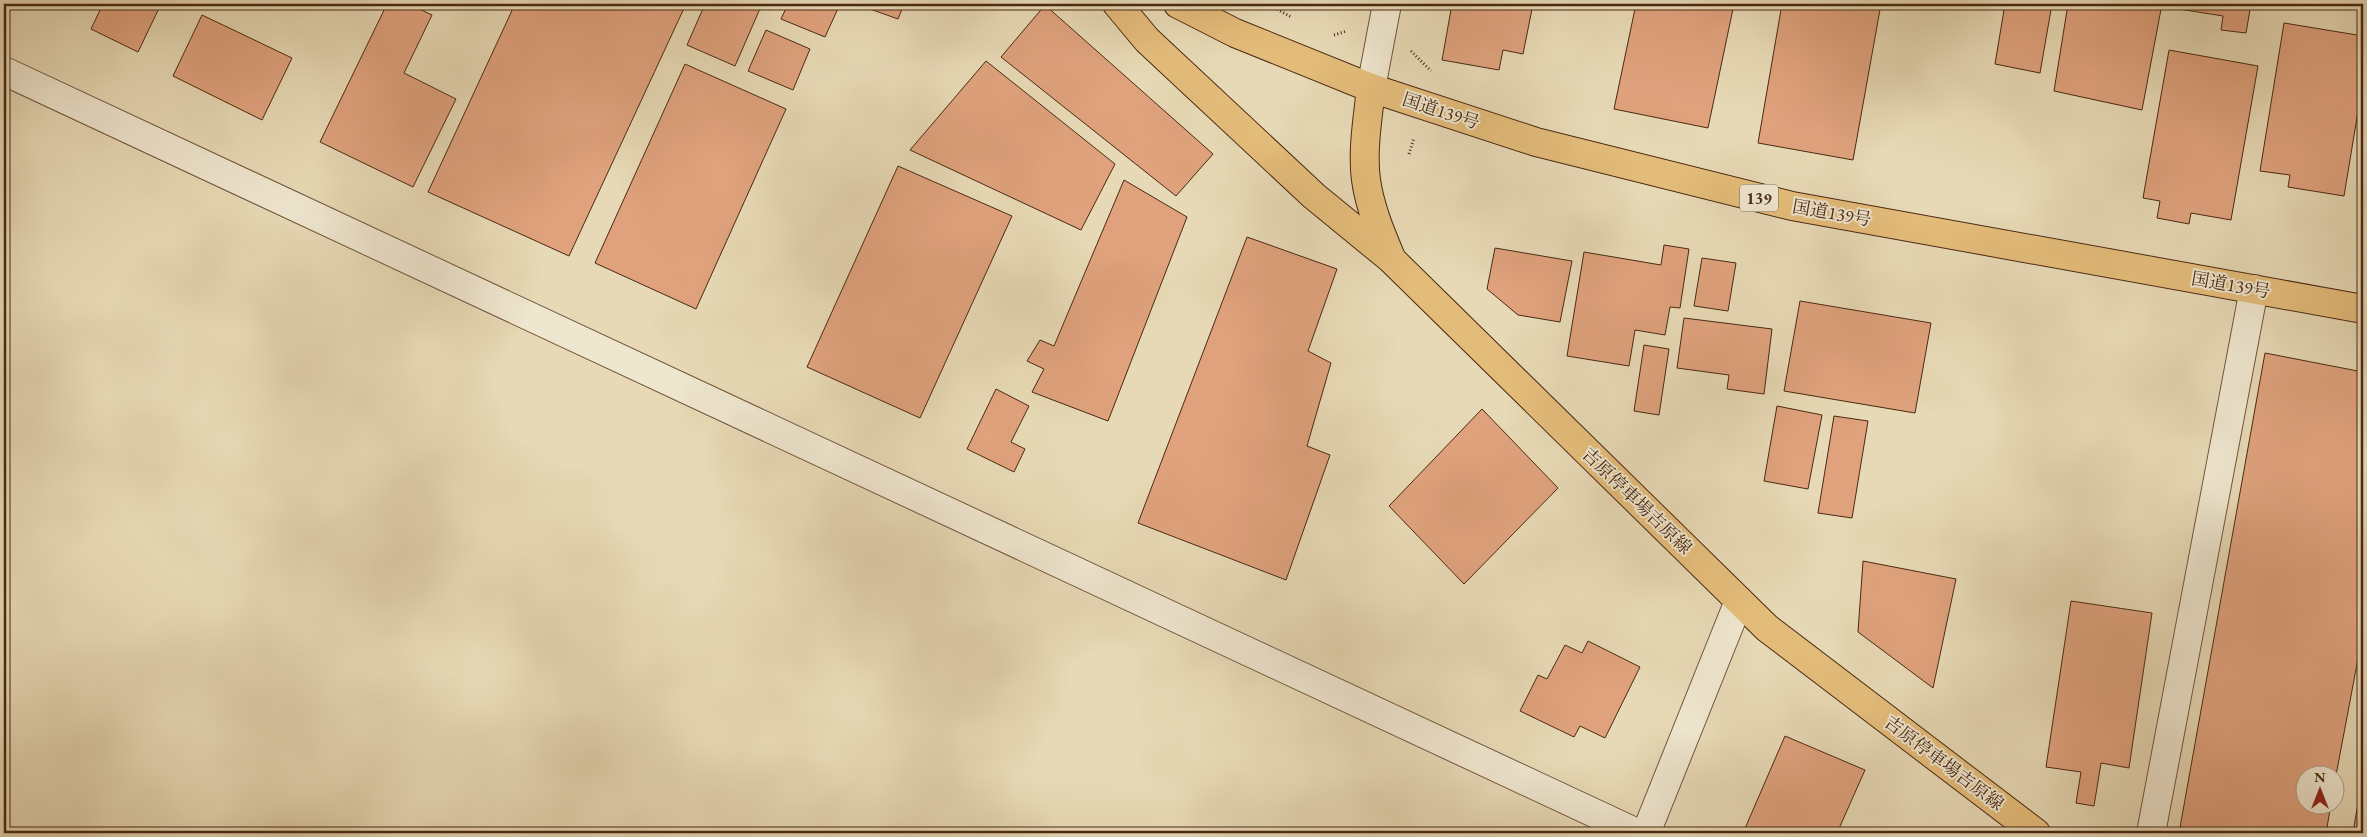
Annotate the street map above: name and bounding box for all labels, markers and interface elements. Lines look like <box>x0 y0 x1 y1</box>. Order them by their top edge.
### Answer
street label: 国道139号 <box>1400 87 1483 134</box>
road number: 139 <box>1740 184 1778 212</box>
street label: 国道139号 <box>1791 194 1873 231</box>
street label: 国道139号 <box>2190 266 2272 303</box>
street label: 吉原停車場吉原線 <box>1578 442 1697 559</box>
street label: 吉原停車場吉原線 <box>1880 710 2009 815</box>
north arrow <box>2294 764 2344 814</box>
text: N <box>2314 768 2326 786</box>

